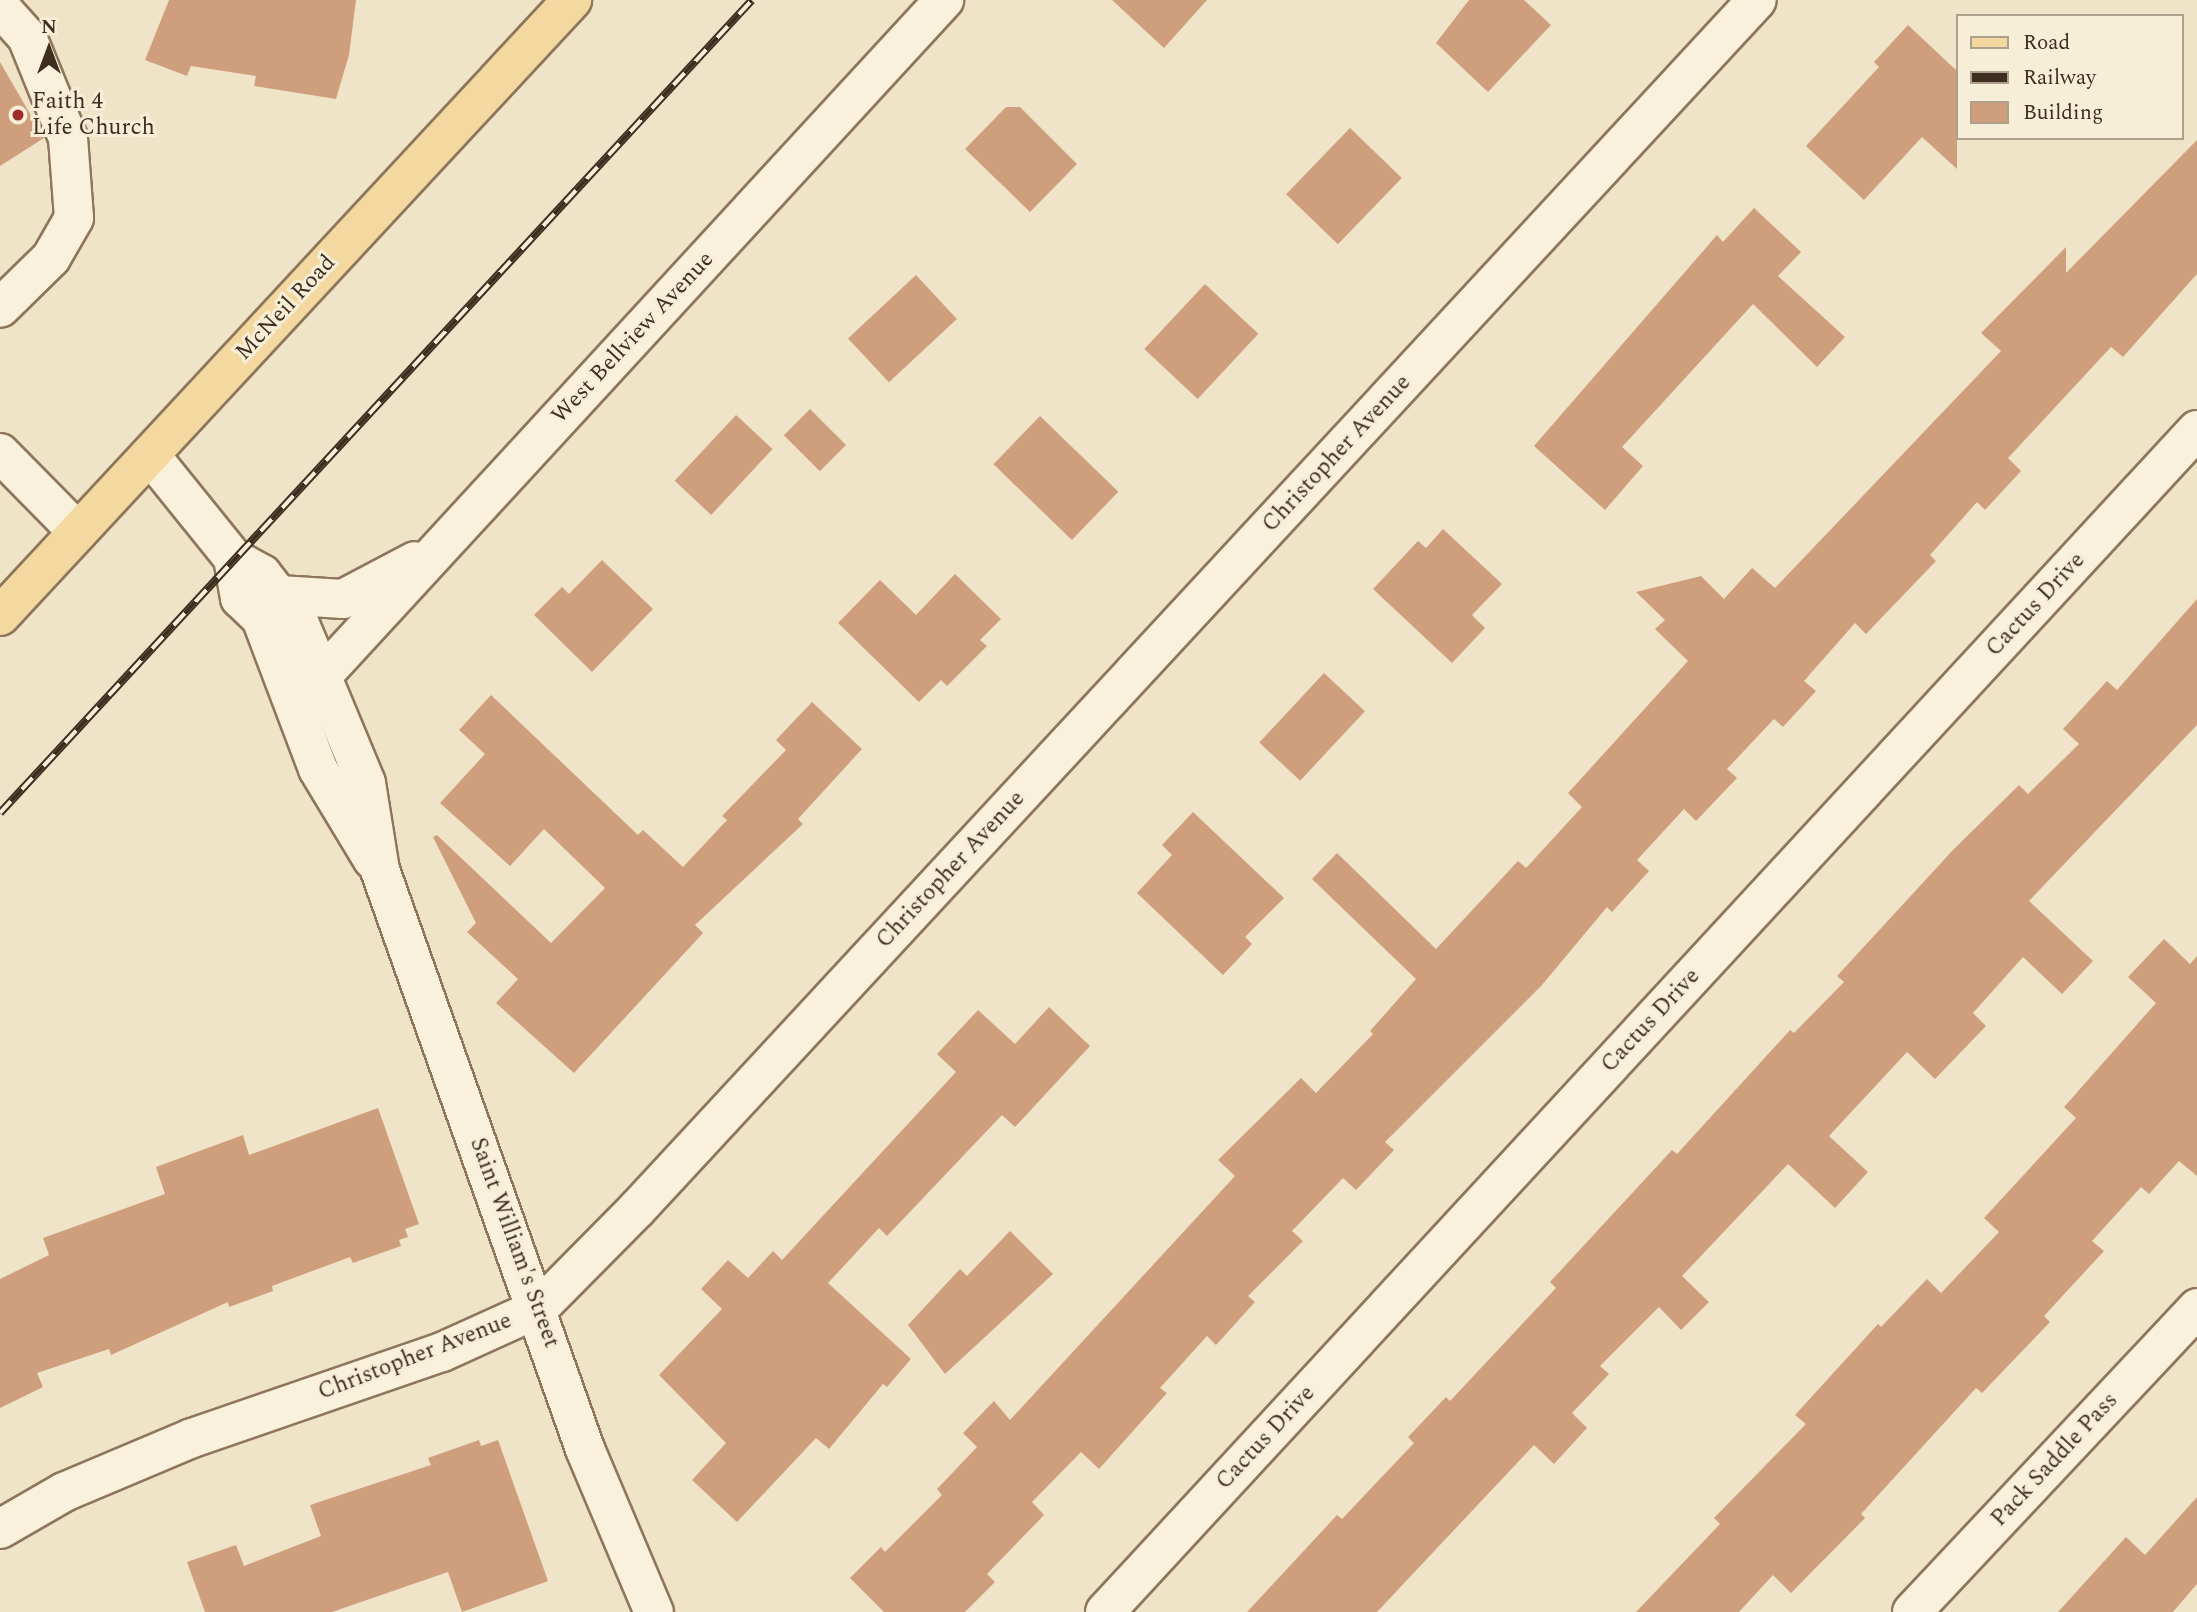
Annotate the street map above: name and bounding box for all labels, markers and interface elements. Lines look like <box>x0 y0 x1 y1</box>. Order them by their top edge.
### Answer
text: N <box>41 13 57 42</box>
north arrow <box>14 14 84 84</box>
legend <box>1955 14 2183 140</box>
text: Road <box>2023 27 2070 59</box>
text: Railway <box>2023 62 2096 94</box>
place label: Faith 4 Life Church <box>32 88 155 142</box>
text: Building <box>2023 97 2103 129</box>
marker: Faith 4 Life Church <box>10 107 26 123</box>
street label: West Bellview Avenue <box>546 246 720 430</box>
street label: McNeil Road <box>230 250 342 366</box>
street label: Christopher Avenue <box>1257 370 1417 538</box>
street label: Cactus Drive <box>1981 547 2091 663</box>
street label: Christopher Avenue <box>871 786 1031 954</box>
street label: Cactus Drive <box>1596 963 1706 1079</box>
street label: Saint William's Street <box>463 1134 565 1352</box>
street label: Christopher Avenue <box>314 1307 516 1407</box>
street label: Cactus Drive <box>1211 1380 1321 1496</box>
street label: Pack Saddle Pass <box>1986 1387 2124 1533</box>

